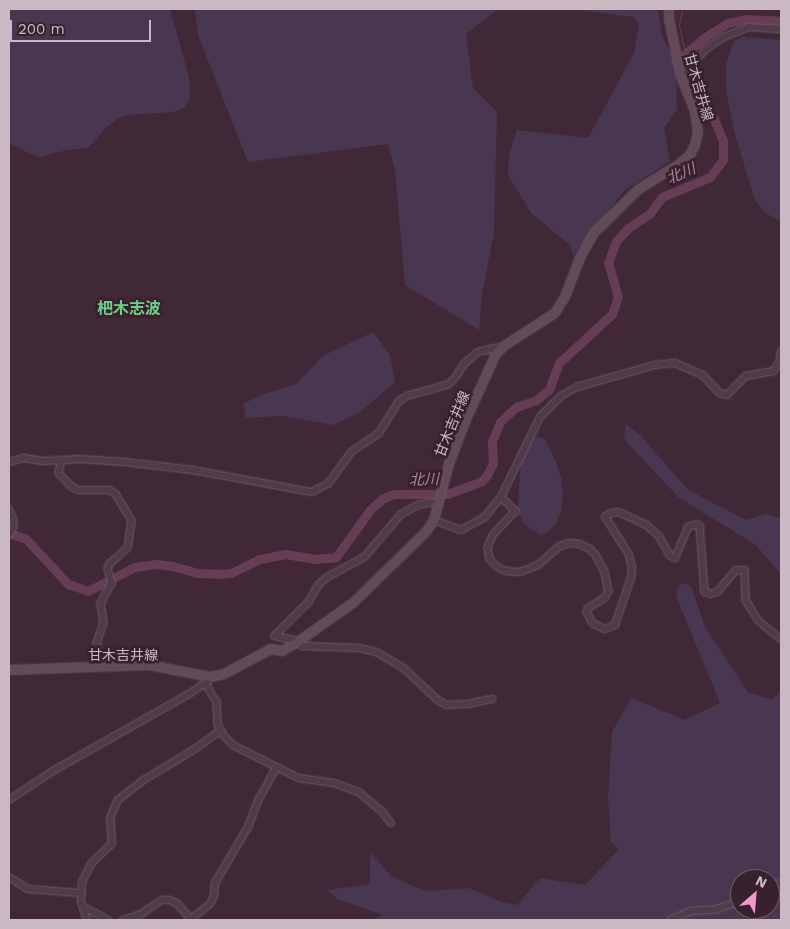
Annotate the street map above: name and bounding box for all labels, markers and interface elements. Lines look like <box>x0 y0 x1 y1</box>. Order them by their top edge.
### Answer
scale bar <box>12 10 154 42</box>
text: 200 m <box>18 20 65 38</box>
street label: 甘木吉井線 <box>681 51 717 123</box>
water label: 北川 <box>664 160 698 188</box>
district label: 杷木志波 <box>97 299 161 319</box>
street label: 甘木吉井線 <box>431 388 473 460</box>
water label: 北川 <box>409 471 439 489</box>
street label: 甘木吉井線 <box>88 647 158 663</box>
north arrow <box>730 869 780 919</box>
text: N <box>753 872 770 891</box>

